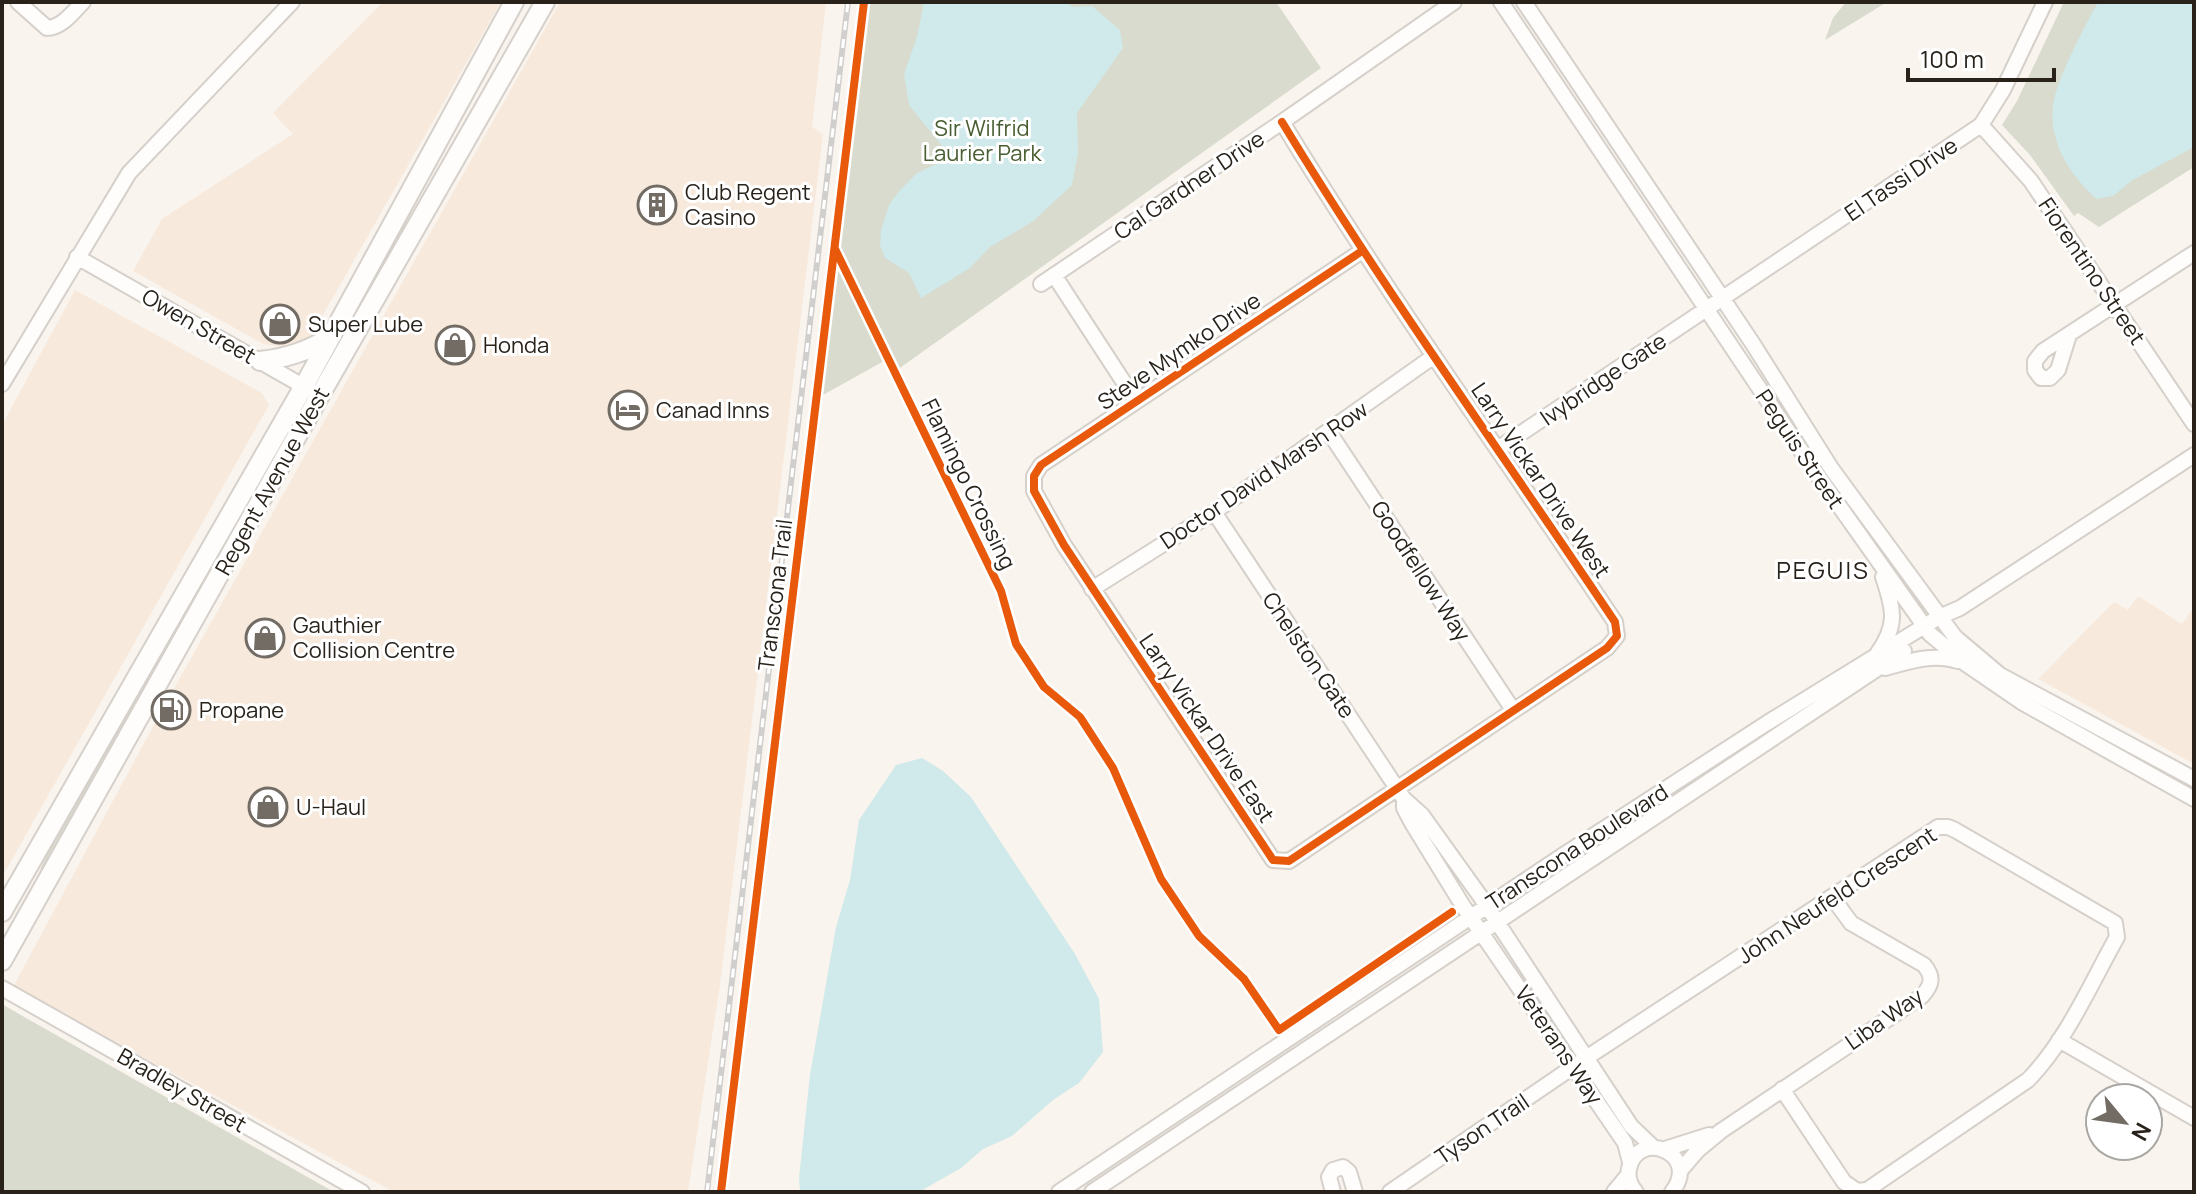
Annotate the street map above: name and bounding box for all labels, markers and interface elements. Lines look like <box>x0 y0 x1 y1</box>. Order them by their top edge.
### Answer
scale bar <box>1908 32 2054 82</box>
text: 100 m <box>1920 42 1984 75</box>
park label: Sir Wilfrid Laurier Park <box>923 113 1042 168</box>
street label: Cal Gardner Drive <box>1108 123 1270 247</box>
street label: El Tassi Drive <box>1839 130 1963 228</box>
place label: Club Regent Casino <box>685 177 811 232</box>
building icon: Club Regent Casino <box>636 184 678 226</box>
street label: Fiorentino Street <box>2032 192 2152 351</box>
street label: Owen Street <box>137 281 262 371</box>
street label: Steve Mymko Drive <box>1092 285 1267 417</box>
shop icon: Super Lube <box>259 303 301 345</box>
place label: Super Lube <box>308 309 423 339</box>
shop icon: Honda <box>434 324 476 366</box>
street label: Ivybridge Gate <box>1534 326 1672 432</box>
place label: Honda <box>483 330 549 360</box>
street label: Larry Vickar Drive West <box>1465 377 1618 584</box>
street label: Regent Avenue West <box>208 381 336 580</box>
street label: Peguis Street <box>1749 383 1851 515</box>
hotel icon: Canad Inns <box>607 389 649 431</box>
street label: Flamingo Crossing <box>915 394 1023 574</box>
street label: Doctor David Marsh Row <box>1154 394 1374 556</box>
place label: Canad Inns <box>656 395 770 425</box>
street label: Goodfellow Way <box>1364 495 1478 647</box>
street label: Transcona Trail <box>751 517 799 673</box>
district label: PEGUIS <box>1776 553 1870 586</box>
street label: Chelston Gate <box>1256 586 1362 724</box>
place label: Gauthier Collision Centre <box>293 610 455 665</box>
shop icon: Gauthier Collision Centre <box>244 617 286 659</box>
street label: Larry Vickar Drive East <box>1133 628 1282 828</box>
fuel station icon: Propane <box>150 689 192 731</box>
place label: Propane <box>199 695 284 725</box>
street label: Transcona Boulevard <box>1480 777 1674 917</box>
shop icon: U-Haul <box>247 786 289 828</box>
place label: U-Haul <box>296 792 366 822</box>
street label: John Neufeld Crescent <box>1732 819 1942 971</box>
street label: Veterans Way <box>1508 980 1610 1111</box>
street label: Liba Way <box>1839 981 1929 1057</box>
street label: Bradley Street <box>112 1041 252 1139</box>
north arrow <box>2084 1082 2164 1162</box>
street label: Tyson Trail <box>1429 1087 1535 1171</box>
text: N <box>2125 1118 2158 1146</box>

